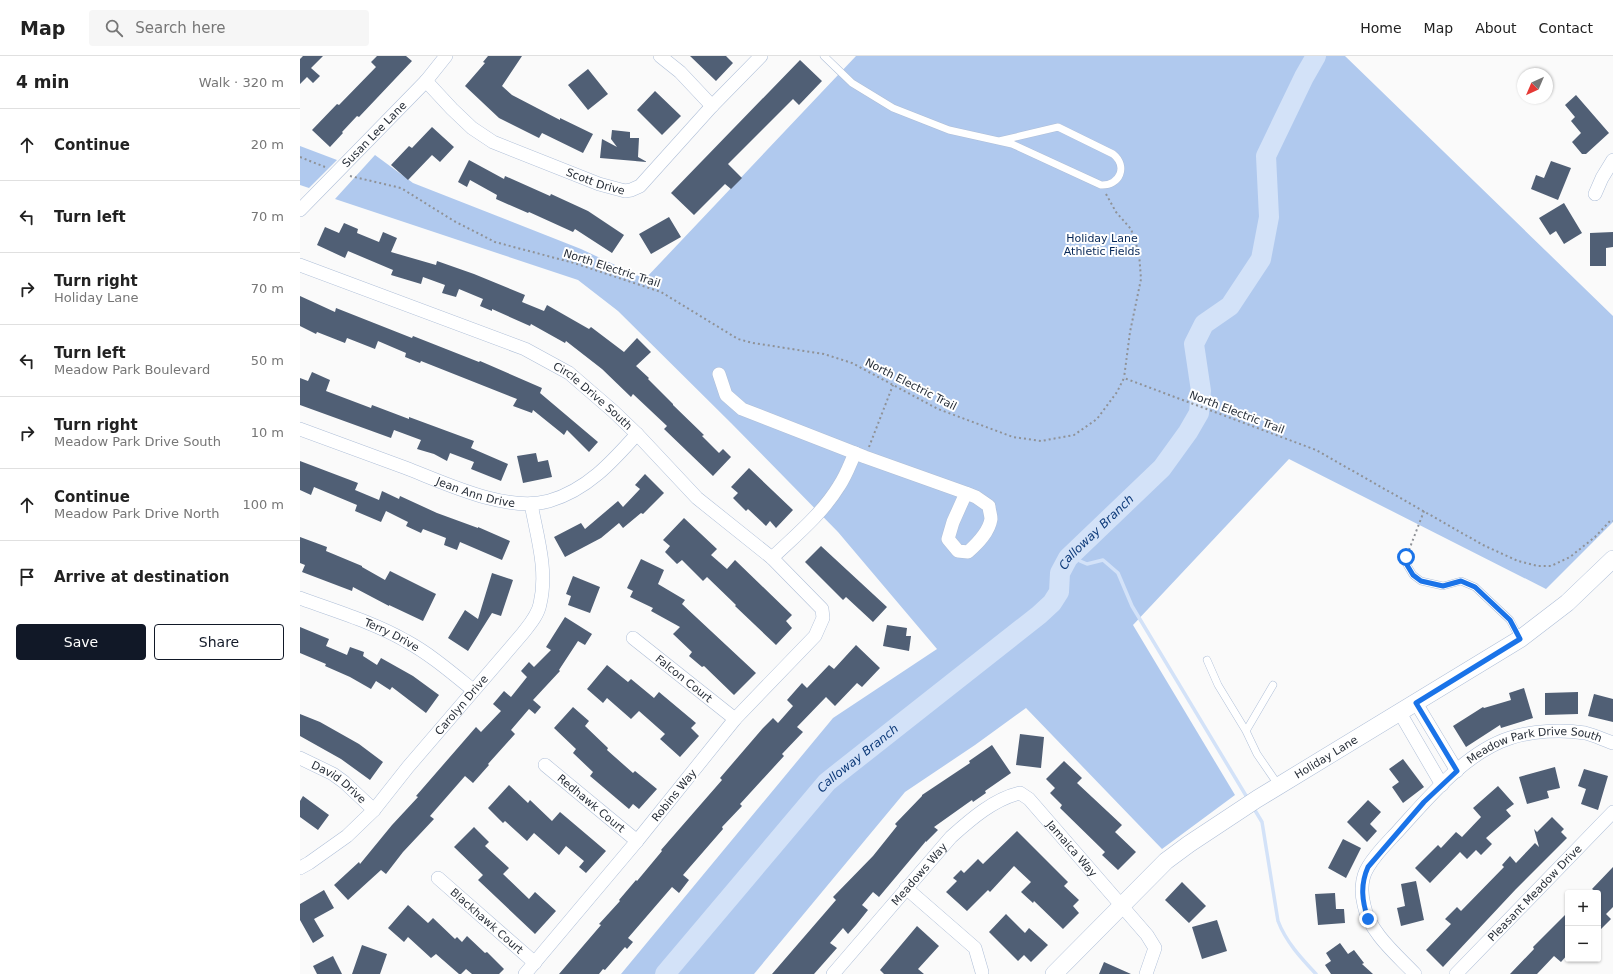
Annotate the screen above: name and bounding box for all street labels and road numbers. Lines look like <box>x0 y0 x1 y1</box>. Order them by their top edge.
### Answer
street label: Susan Lee Lane <box>340 99 409 170</box>
street label: Scott Drive <box>564 166 626 198</box>
street label: North Electric Trail <box>562 247 662 290</box>
street label: North Electric Trail <box>863 356 959 413</box>
street label: Circle Drive South <box>551 360 635 433</box>
street label: North Electric Trail <box>1187 388 1286 437</box>
street label: Jean Ann Drive <box>433 474 516 510</box>
street label: Terry Drive <box>361 616 422 654</box>
street label: Falcon Court <box>653 652 715 706</box>
street label: Carolyn Drive <box>432 672 491 738</box>
street label: Meadow Park Drive South <box>1464 725 1604 767</box>
street label: Holiday Lane <box>1292 733 1360 782</box>
street label: David Drive <box>309 759 369 806</box>
street label: Robins Way <box>649 766 700 824</box>
street label: Redhawk Court <box>554 772 628 836</box>
street label: Jamaica Way <box>1043 817 1100 880</box>
street label: Meadows Way <box>889 840 950 908</box>
street label: Pleasant Meadow Drive <box>1485 842 1585 944</box>
street label: Blackhawk Court <box>447 886 526 957</box>

